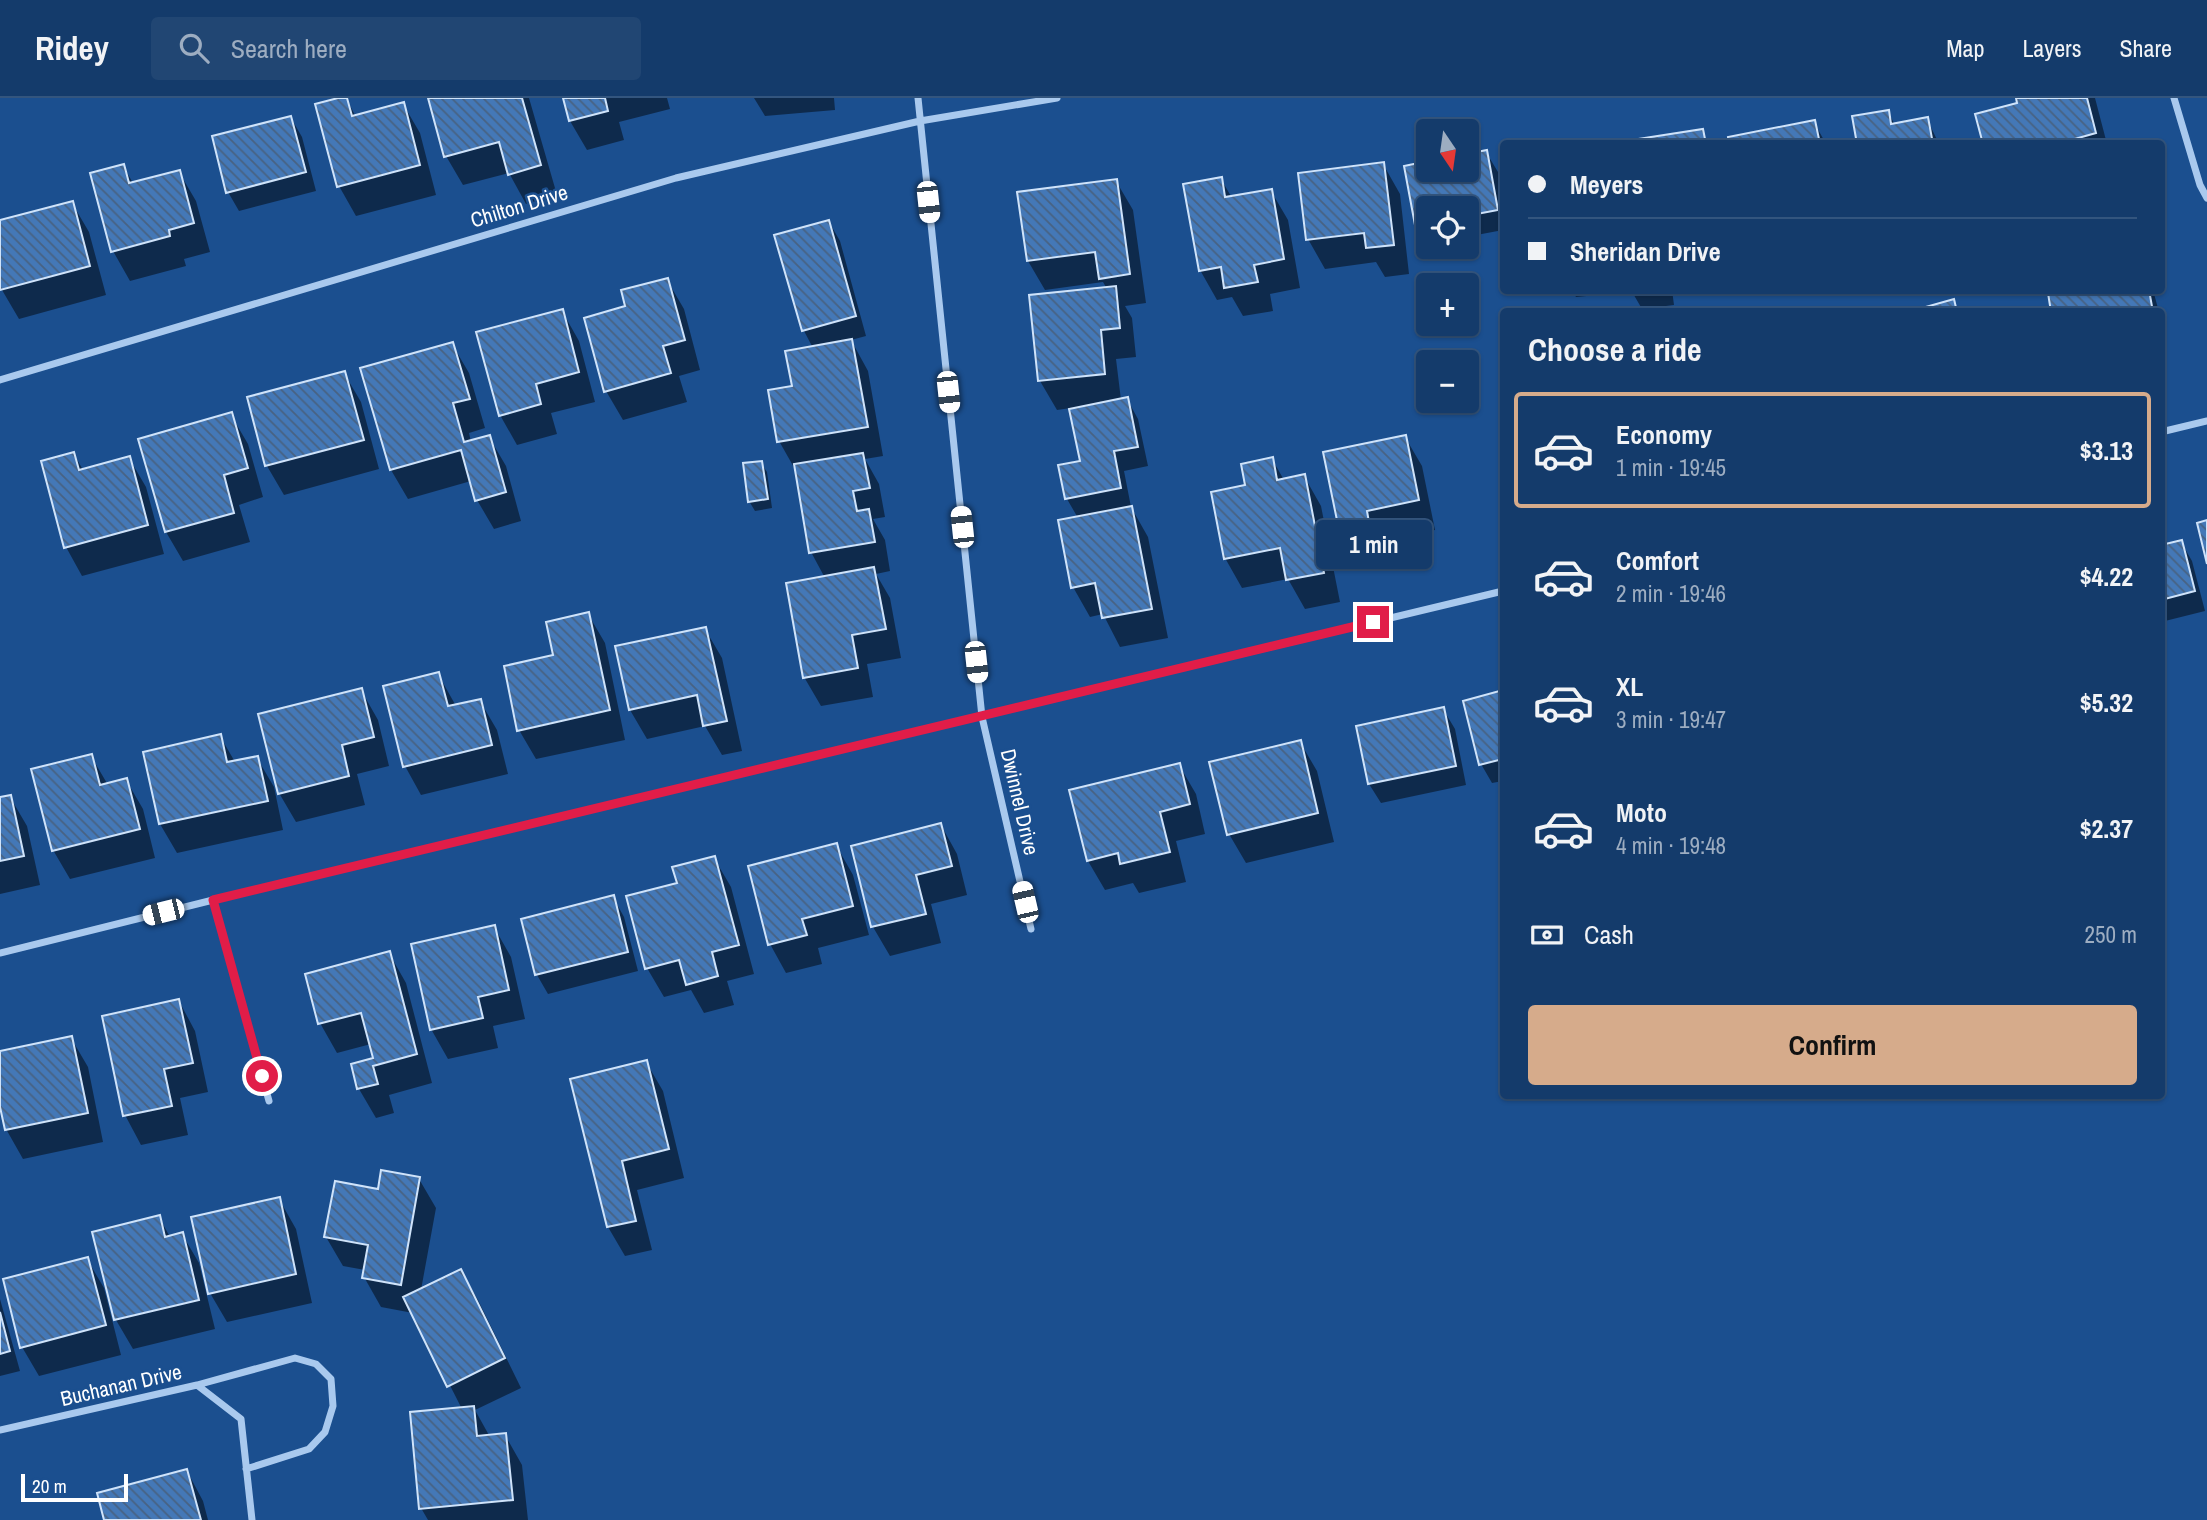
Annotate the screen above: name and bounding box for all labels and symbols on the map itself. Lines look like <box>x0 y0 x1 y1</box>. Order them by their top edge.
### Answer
north arrow <box>1416 119 1479 182</box>
street label: Chilton Drive <box>467 177 571 235</box>
car <box>916 180 941 224</box>
car <box>936 370 961 414</box>
car <box>950 505 975 549</box>
callout: 1 min <box>1315 520 1431 570</box>
route end <box>1357 606 1389 638</box>
car <box>964 640 989 684</box>
street label: Dwinnel Drive <box>994 746 1046 858</box>
car <box>1011 879 1040 925</box>
car <box>141 897 186 927</box>
route start <box>246 1060 278 1092</box>
street label: Buchanan Drive <box>58 1357 184 1413</box>
scale bar <box>21 1471 128 1503</box>

